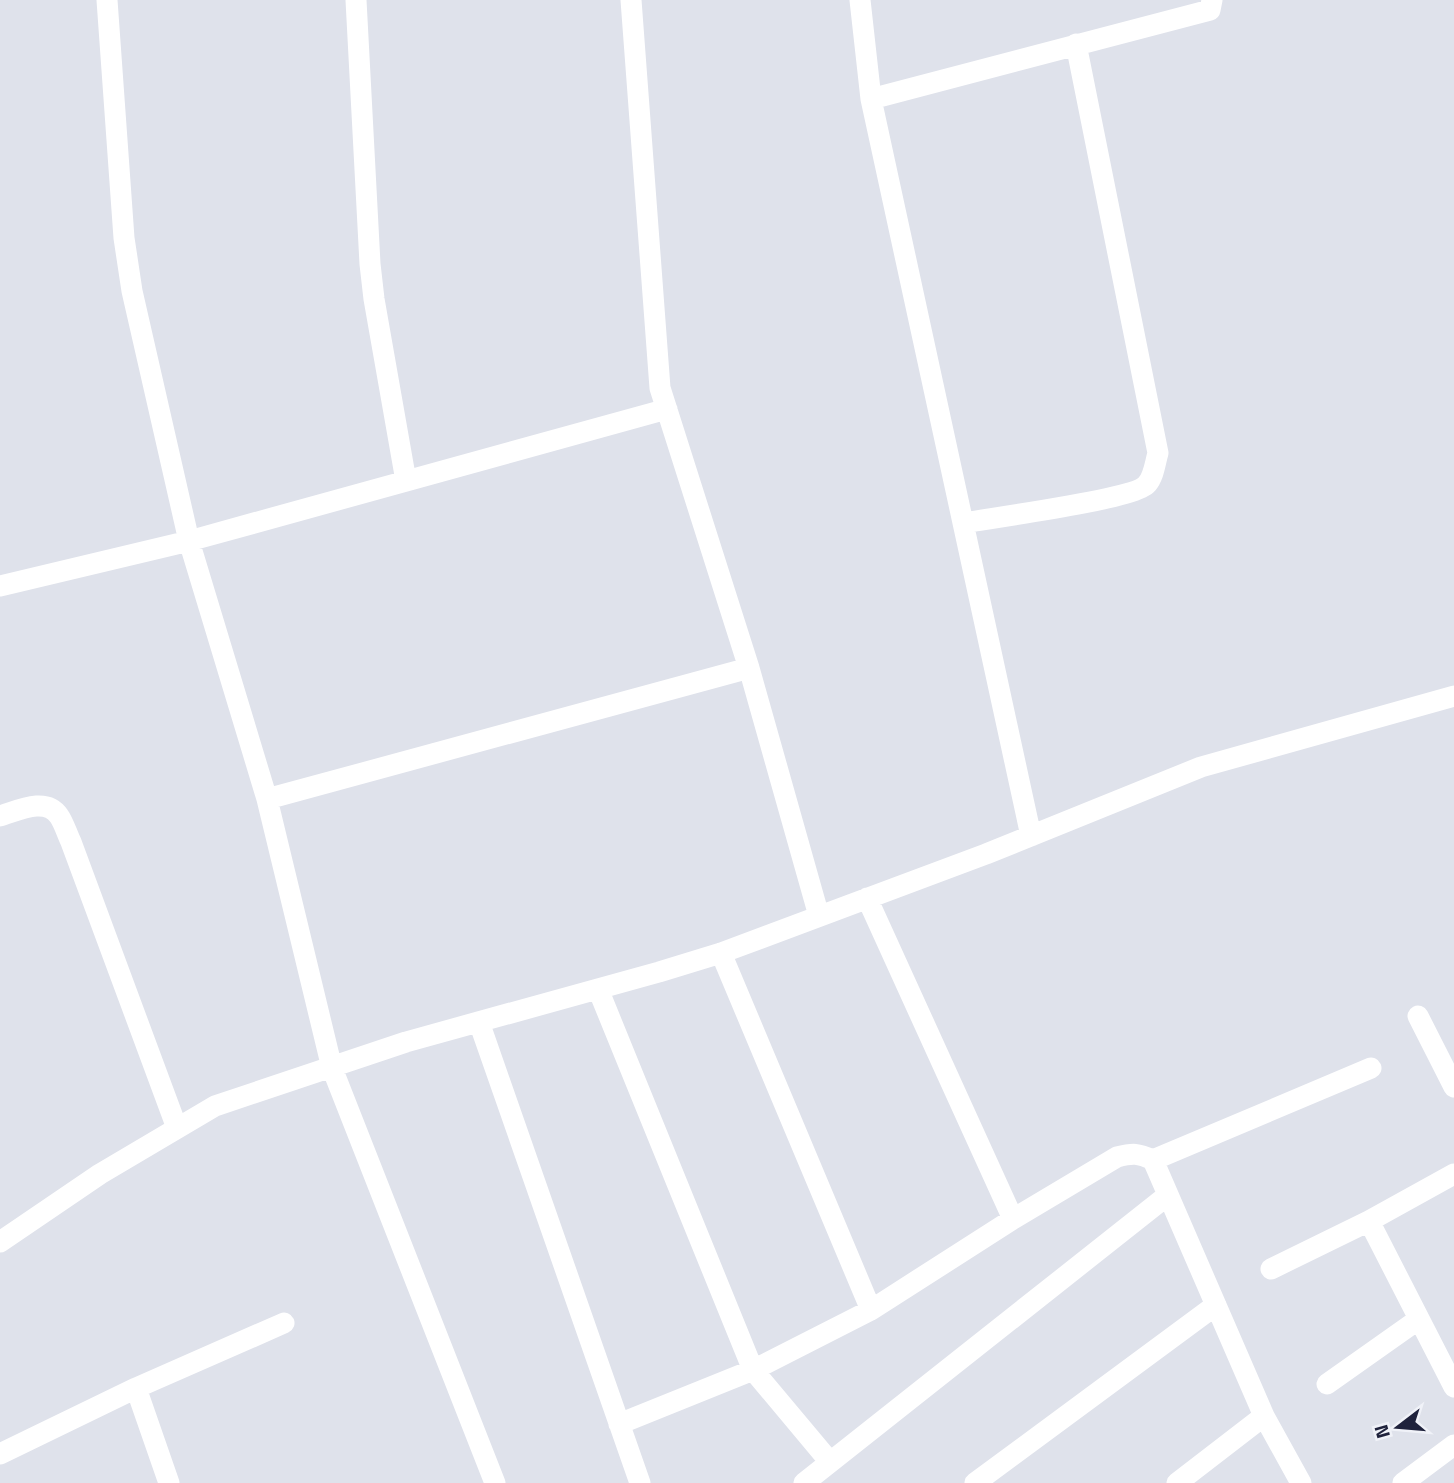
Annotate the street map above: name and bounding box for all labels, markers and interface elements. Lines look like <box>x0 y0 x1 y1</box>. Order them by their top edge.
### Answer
north arrow <box>1363 1392 1433 1462</box>
text: N <box>1365 1421 1397 1442</box>

